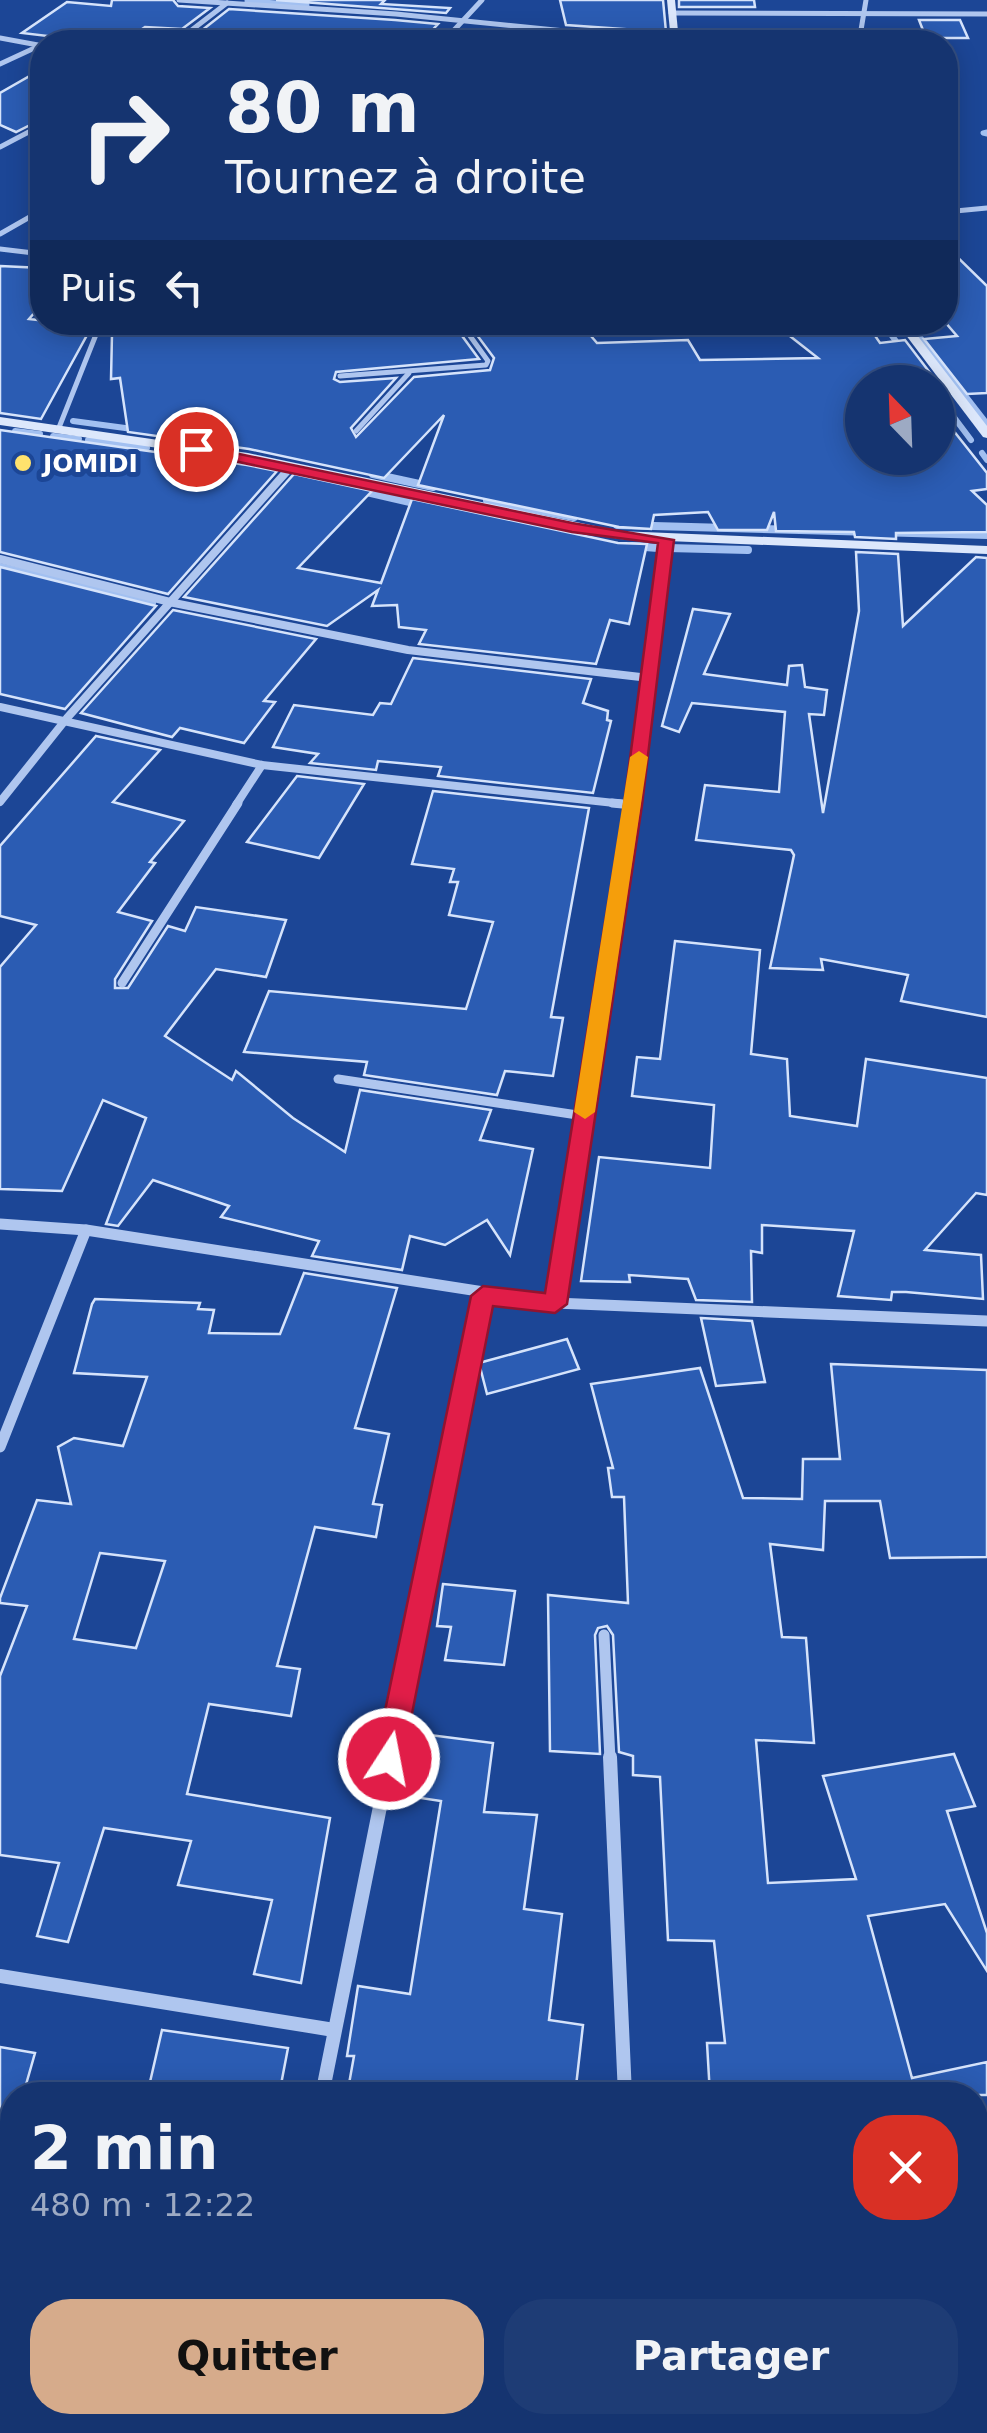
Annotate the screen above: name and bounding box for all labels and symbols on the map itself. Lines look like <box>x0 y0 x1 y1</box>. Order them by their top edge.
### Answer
north arrow <box>845 365 955 475</box>
pin <box>154 407 239 492</box>
place label: JOMIDI <box>41 449 138 478</box>
marker: JOMIDI <box>12 452 34 474</box>
position arrow <box>337 1707 441 1811</box>

